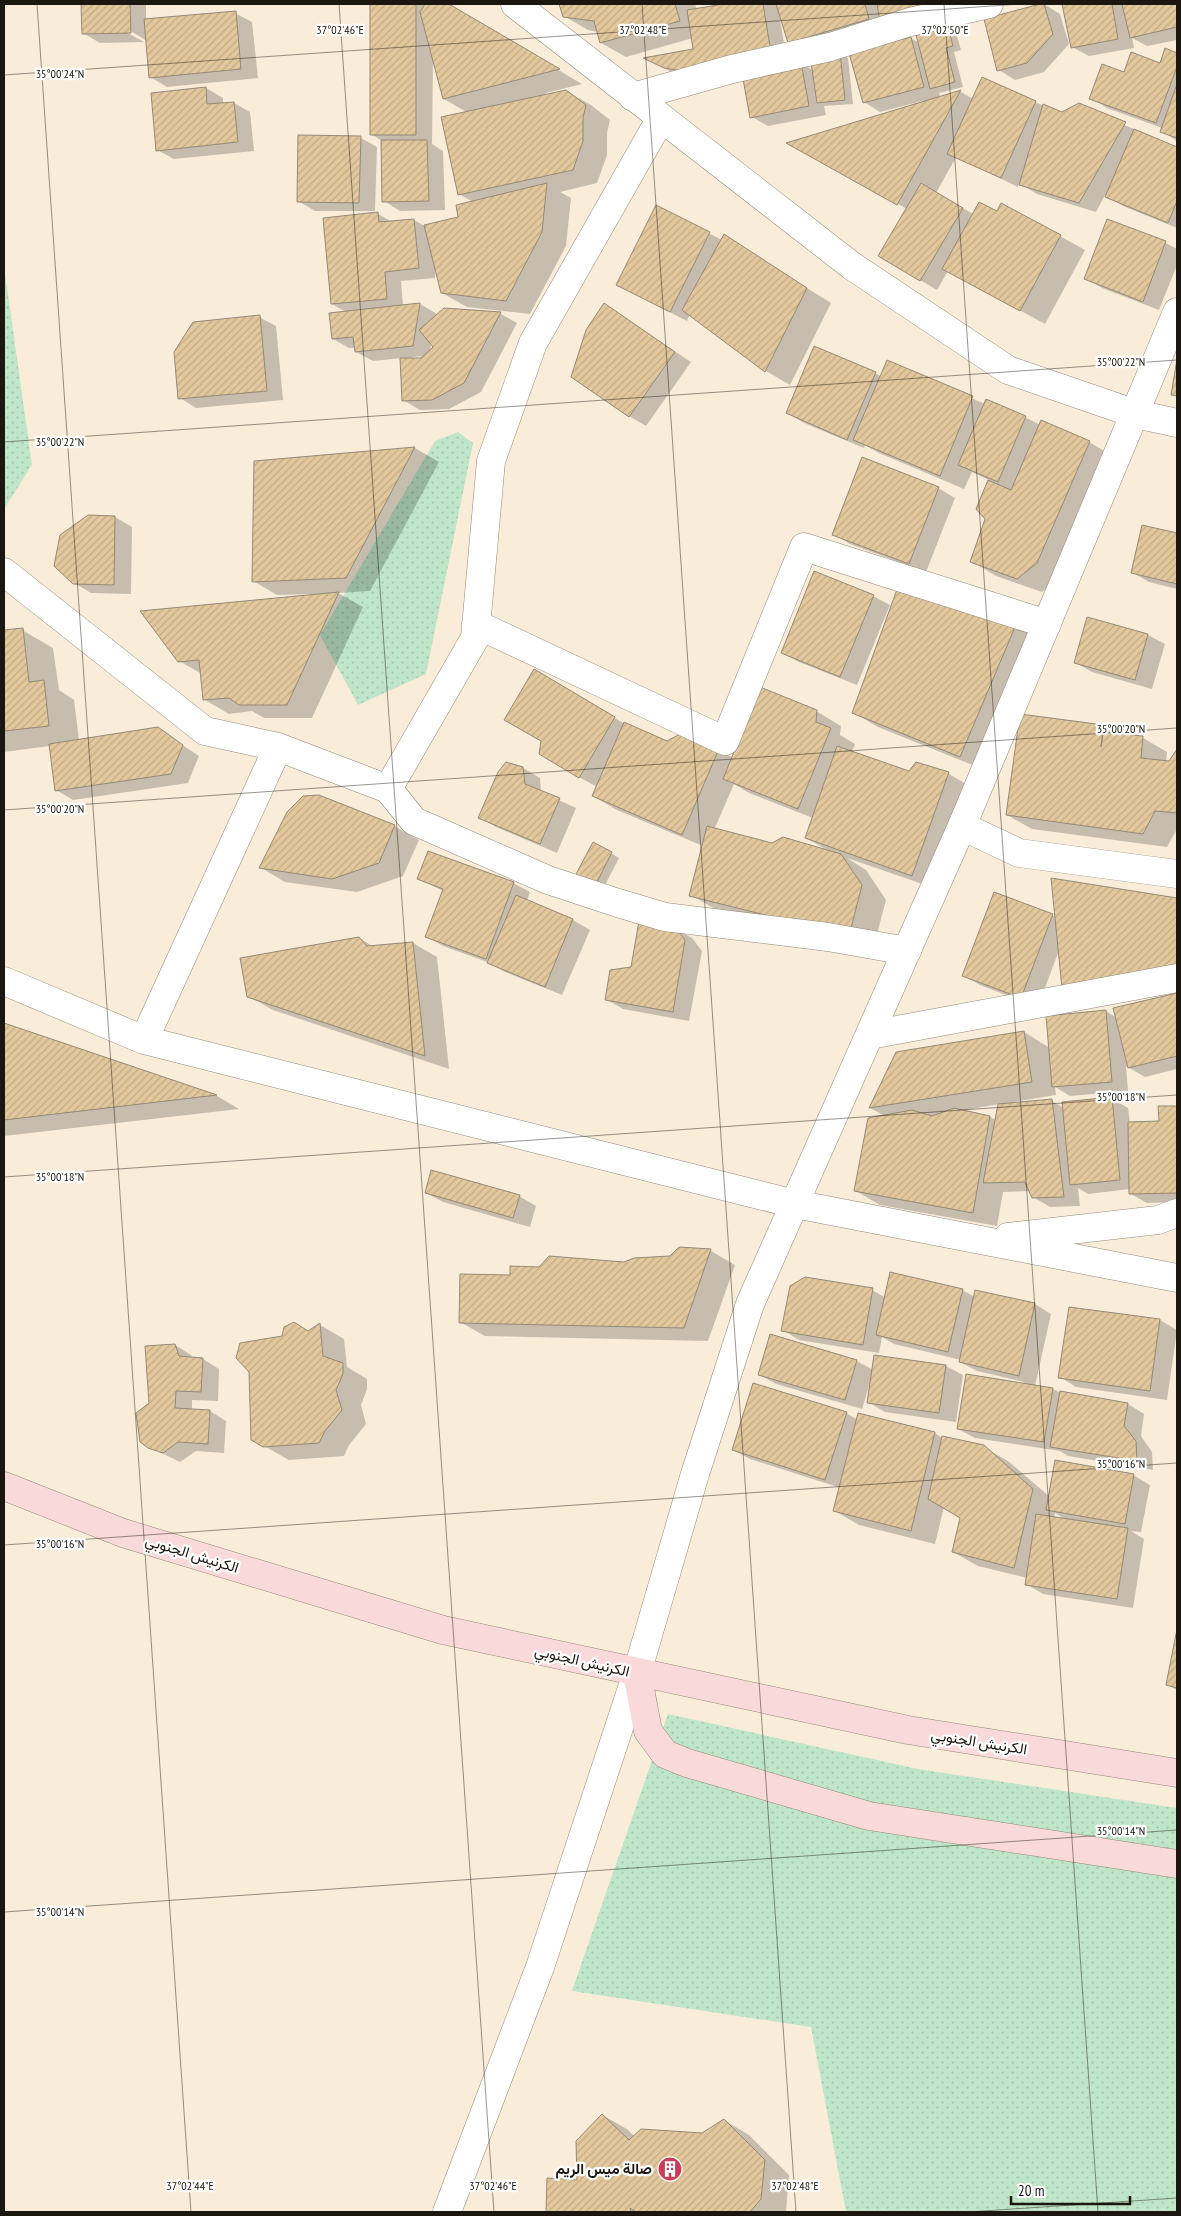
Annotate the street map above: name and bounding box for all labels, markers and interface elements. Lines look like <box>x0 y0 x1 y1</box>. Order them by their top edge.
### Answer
text: 37°02'46"E <box>316 22 364 37</box>
text: 37°02'48"E <box>619 22 667 37</box>
text: 37°02'50"E <box>921 22 969 37</box>
text: 35°00'24"N <box>36 66 84 81</box>
text: 35°00'22"N <box>1097 354 1145 369</box>
text: 35°00'22"N <box>36 434 84 449</box>
text: 35°00'20"N <box>1097 721 1145 736</box>
text: 35°00'20"N <box>36 801 84 816</box>
text: 35°00'18"N <box>1097 1089 1145 1104</box>
text: 35°00'18"N <box>36 1169 84 1184</box>
text: 35°00'16"N <box>1097 1456 1145 1471</box>
street label: الكرنيش الجنوبي <box>142 1530 241 1581</box>
text: 35°00'16"N <box>36 1536 84 1551</box>
street label: الكرنيش الجنوبي <box>532 1640 631 1685</box>
street label: الكرنيش الجنوبي <box>929 1725 1028 1762</box>
text: 35°00'14"N <box>1097 1823 1145 1838</box>
text: 35°00'14"N <box>36 1904 84 1919</box>
building icon: صالة ميس الريم <box>657 2156 683 2182</box>
place label: صالة ميس الريم <box>555 2159 652 2179</box>
scale bar <box>1011 2174 1130 2206</box>
text: 37°02'44"E <box>166 2178 214 2193</box>
text: 37°02'46"E <box>469 2178 517 2193</box>
text: 37°02'48"E <box>771 2178 819 2193</box>
text: 20 m <box>1018 2181 1044 2200</box>

